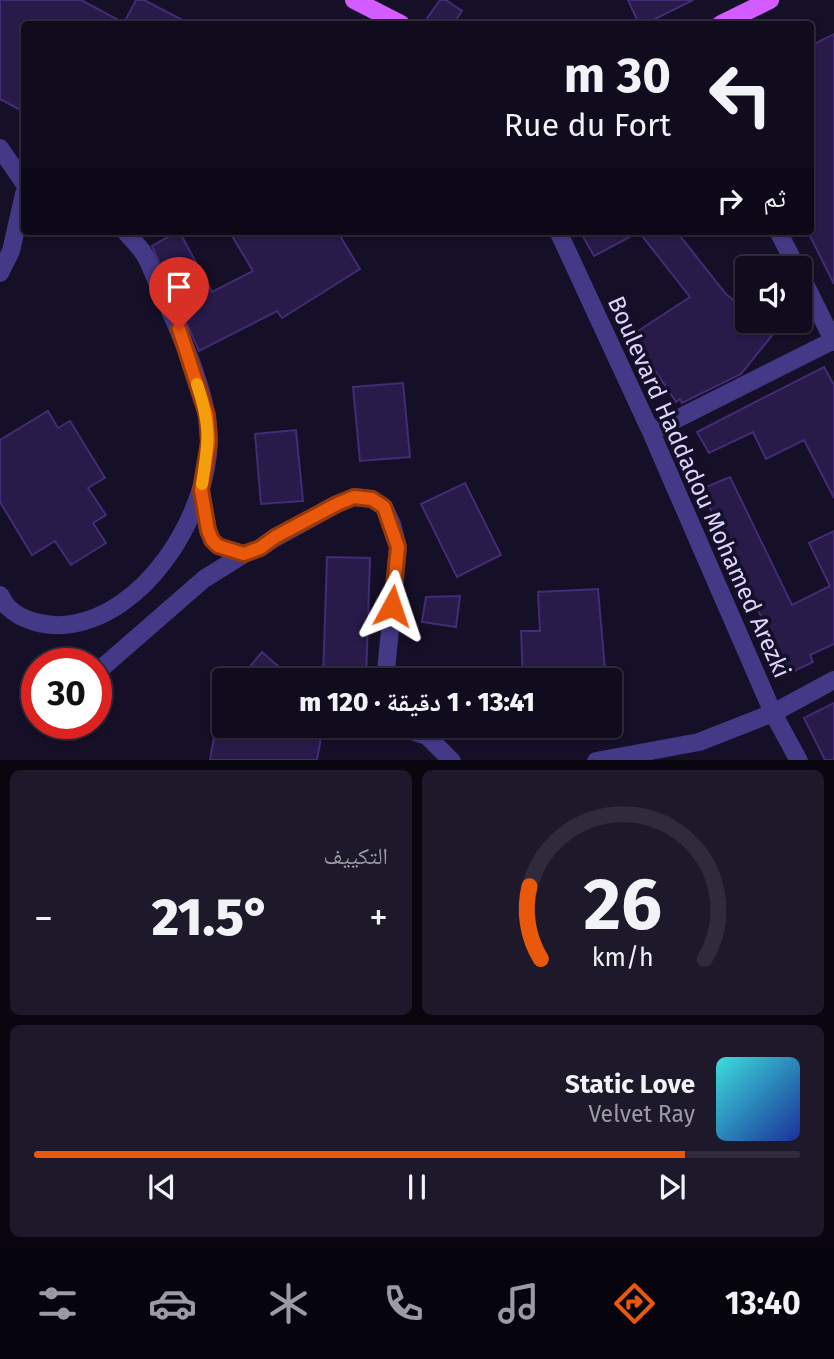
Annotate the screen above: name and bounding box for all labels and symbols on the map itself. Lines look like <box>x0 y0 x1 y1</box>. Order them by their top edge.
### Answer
pin <box>149 257 209 329</box>
street label: Boulevard Haddadou Mohamed Arezki <box>602 292 796 682</box>
position arrow <box>355 569 429 643</box>
speed limit sign: 30 <box>21 648 112 739</box>

